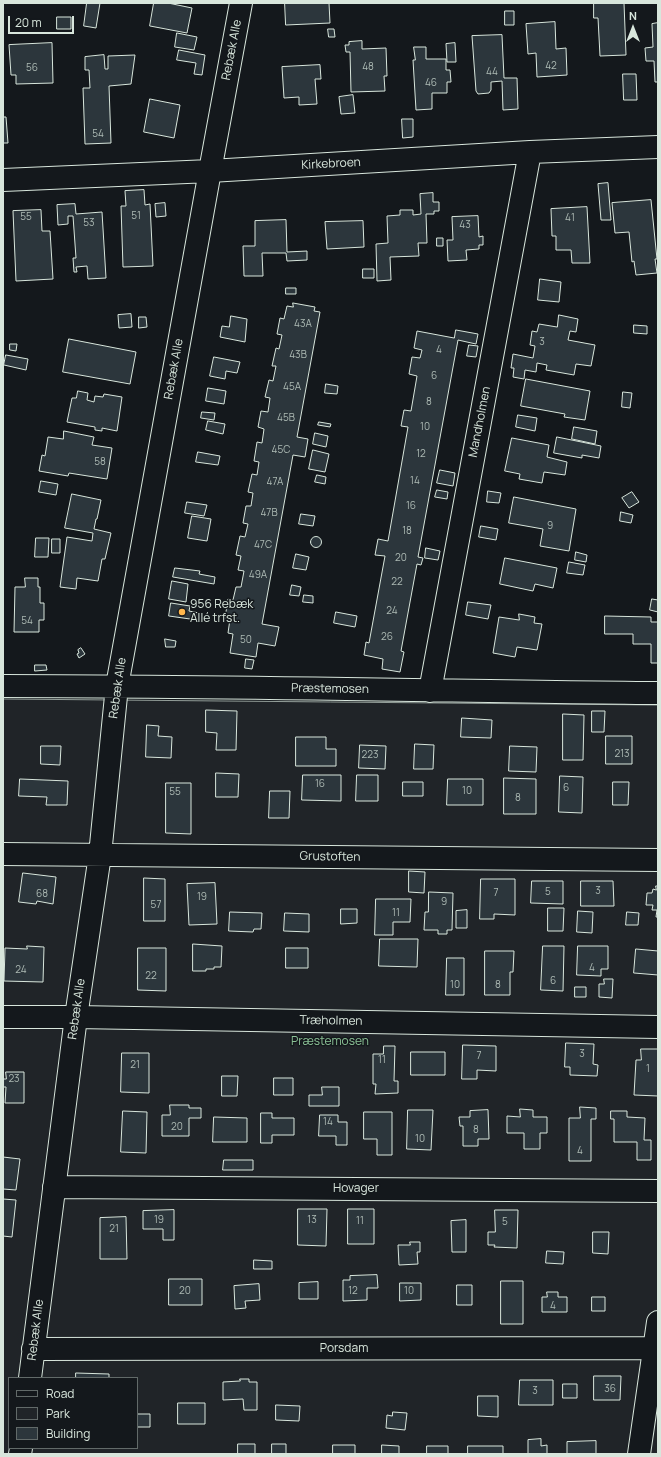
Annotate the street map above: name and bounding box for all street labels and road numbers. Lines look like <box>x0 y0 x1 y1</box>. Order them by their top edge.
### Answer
street label: Rebæk Alle <box>219 18 245 82</box>
street label: Kirkebroen <box>301 155 361 173</box>
street label: Rebæk Alle <box>162 337 186 401</box>
street label: Mandholmen <box>466 385 494 459</box>
street label: Rebæk Alle <box>107 657 129 719</box>
street label: Præstemosen <box>291 681 369 697</box>
street label: Grustoften <box>300 849 360 865</box>
street label: Rebæk Alle <box>66 978 88 1040</box>
street label: Træholmen <box>299 1013 363 1029</box>
street label: Hovager <box>333 1182 379 1196</box>
street label: Rebæk Alle <box>25 1299 47 1361</box>
street label: Porsdam <box>320 1342 368 1356</box>

